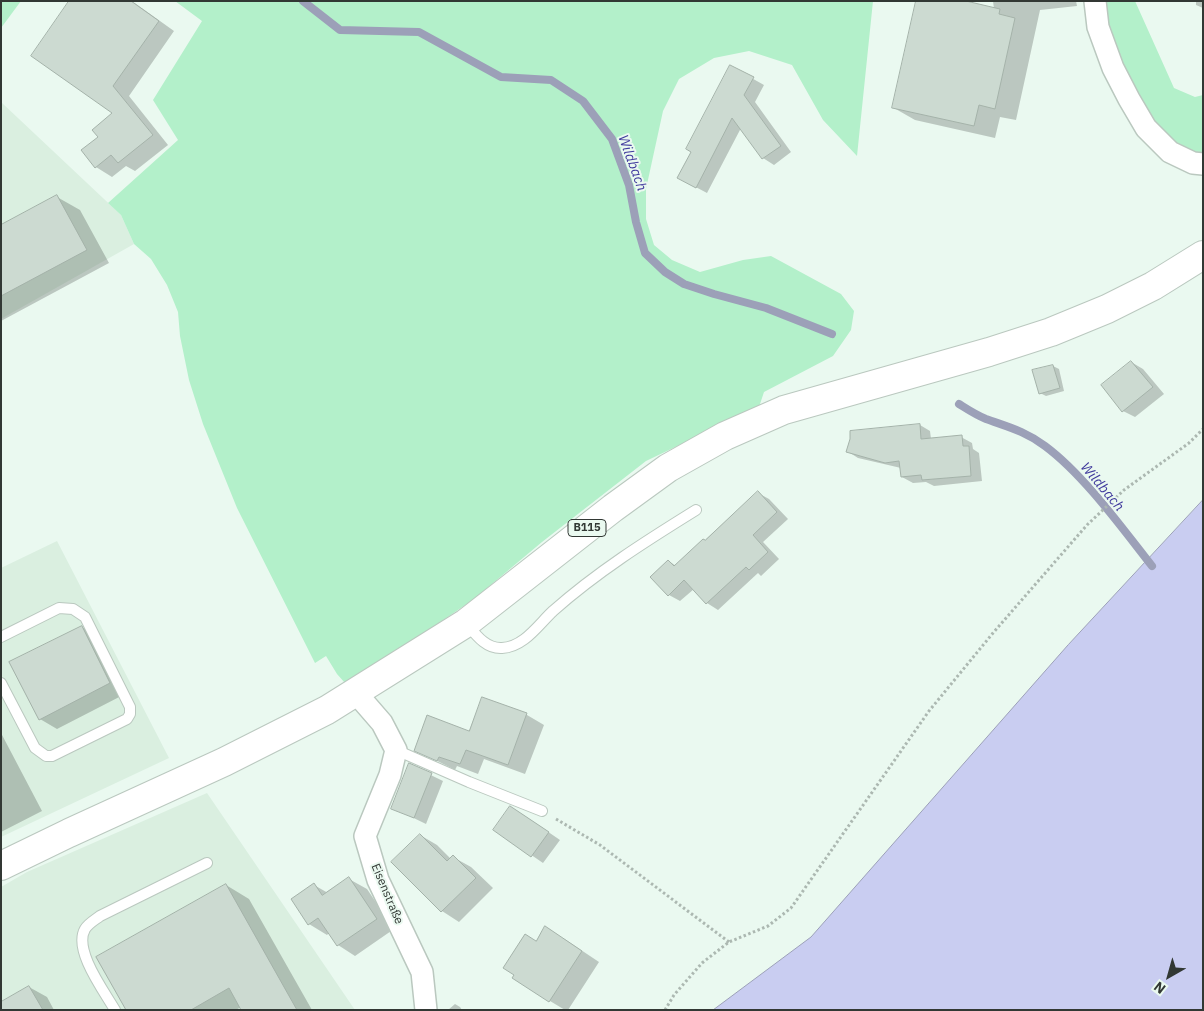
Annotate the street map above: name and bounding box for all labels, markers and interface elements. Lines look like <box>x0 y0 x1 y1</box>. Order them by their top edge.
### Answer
water label: Wildbach <box>614 133 650 193</box>
water label: Wildbach <box>1077 459 1127 515</box>
road number: B115 <box>568 520 606 536</box>
street label: Eisenstraße <box>368 862 406 926</box>
north arrow <box>1144 951 1194 1001</box>
text: N <box>1150 978 1169 998</box>

